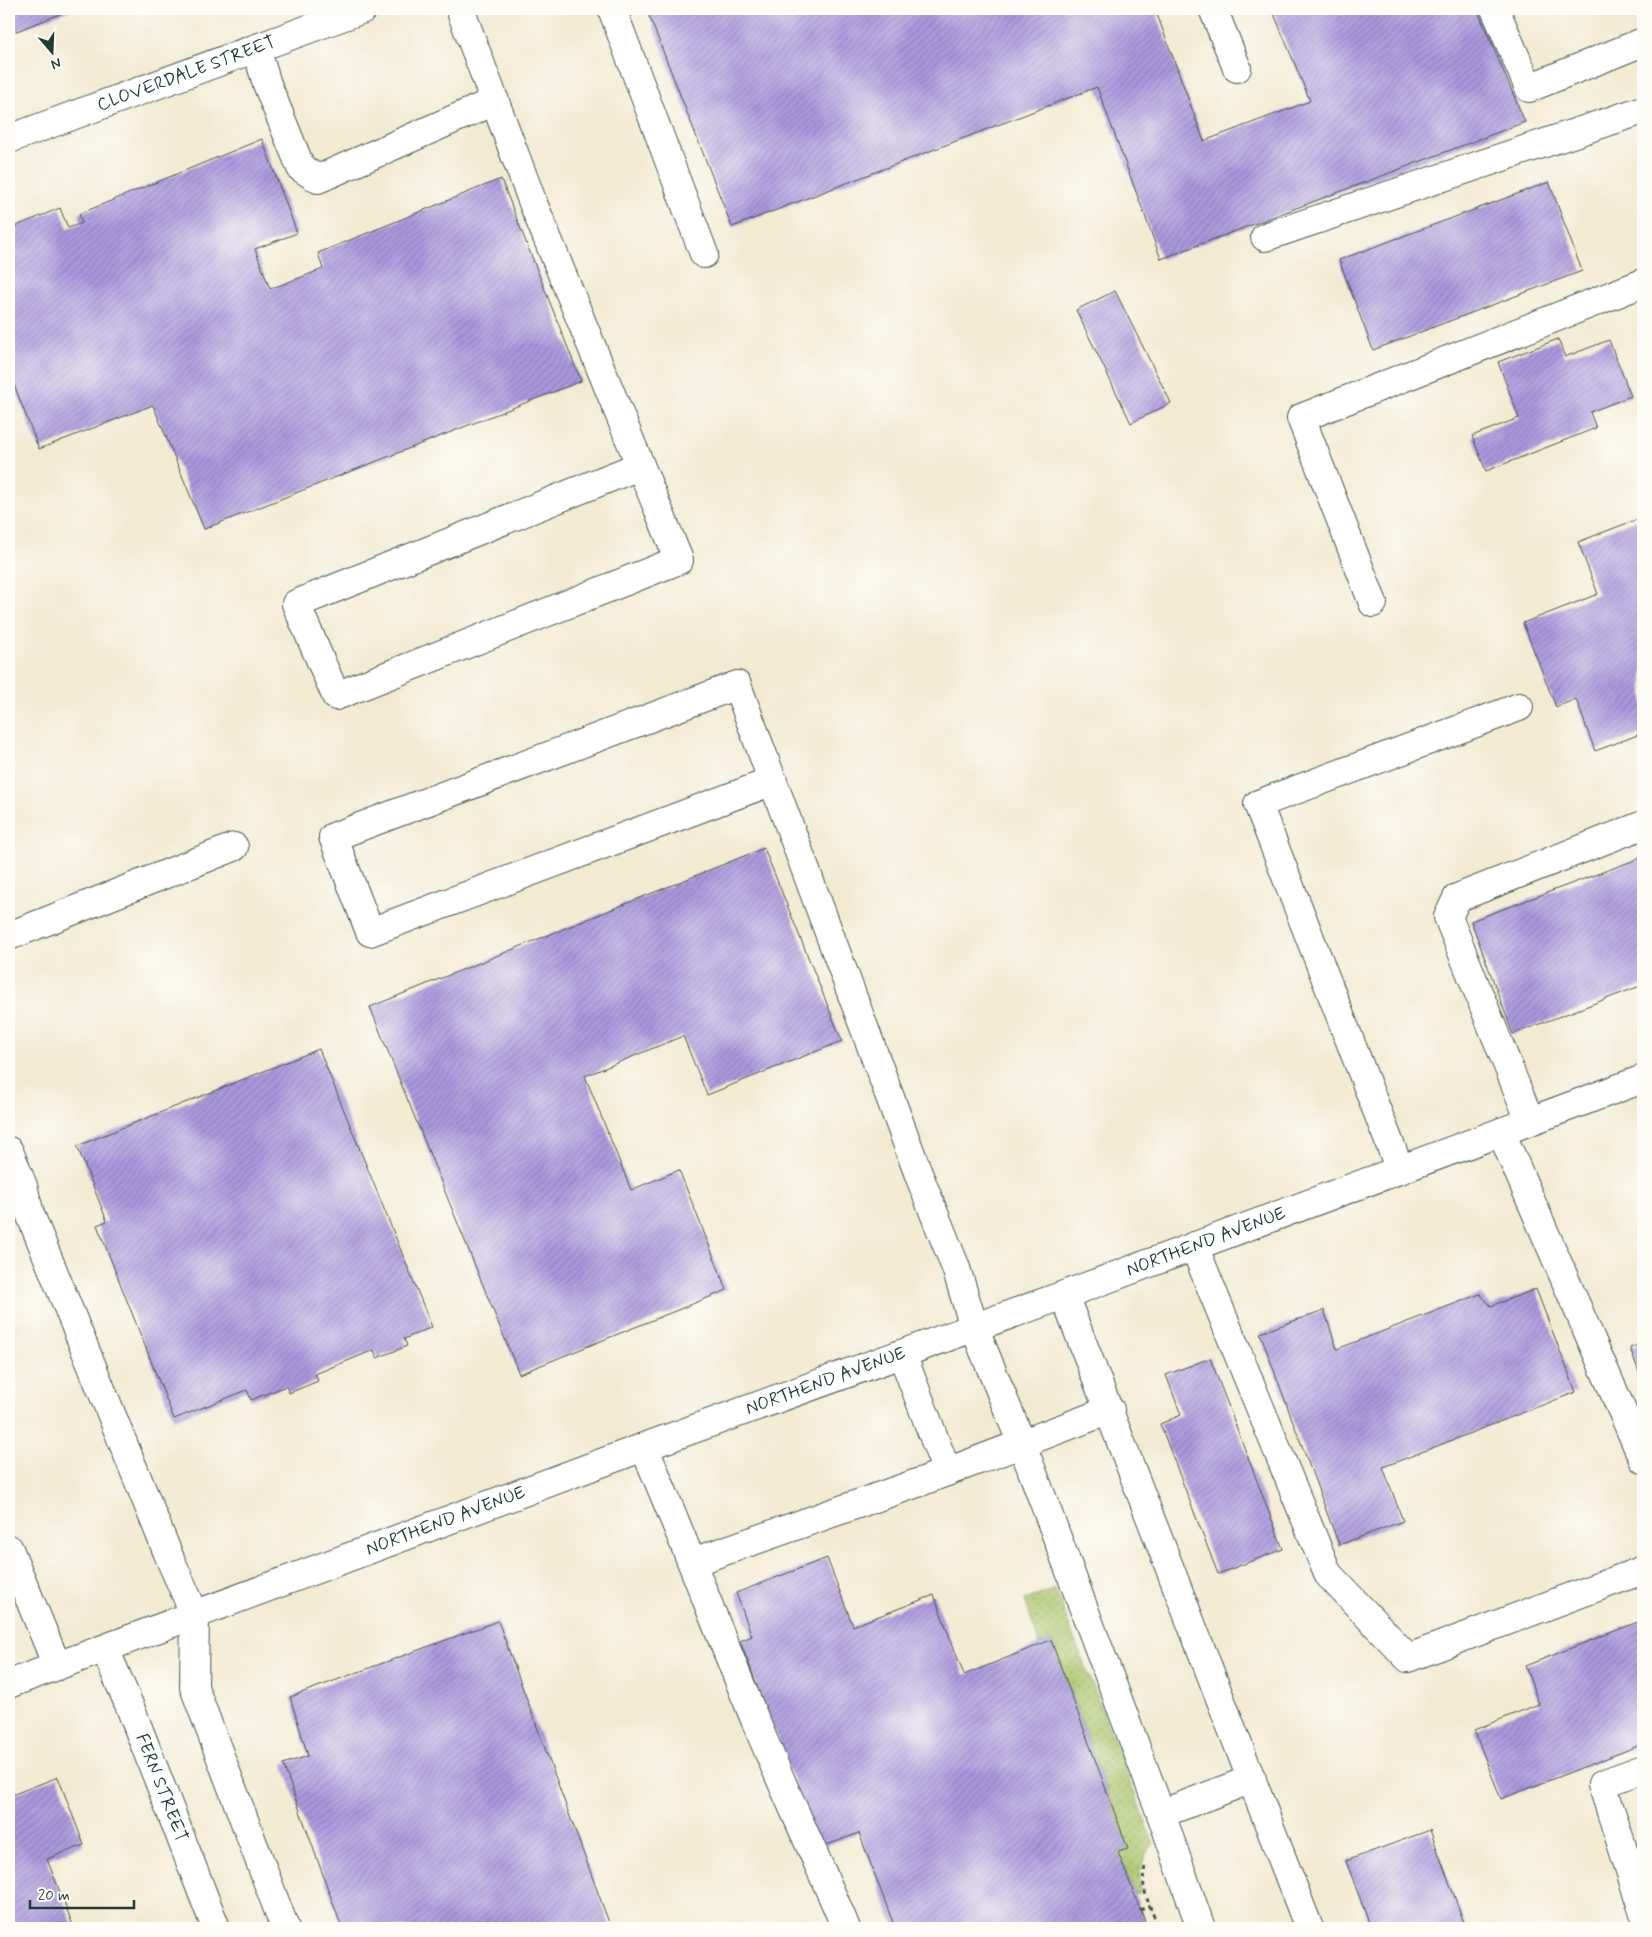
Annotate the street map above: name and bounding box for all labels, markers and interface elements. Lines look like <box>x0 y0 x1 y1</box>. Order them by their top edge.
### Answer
north arrow <box>28 28 78 78</box>
street label: CLOVERDALE STREET <box>94 30 279 118</box>
text: N <box>49 53 63 73</box>
street label: NORTHEND AVENUE <box>1123 1201 1289 1283</box>
street label: NORTHEND AVENUE <box>743 1341 909 1421</box>
street label: NORTHEND AVENUE <box>363 1480 529 1562</box>
street label: FERN STREET <box>130 1730 193 1846</box>
scale bar <box>30 1877 134 1909</box>
text: 20 m <box>38 1886 70 1906</box>

